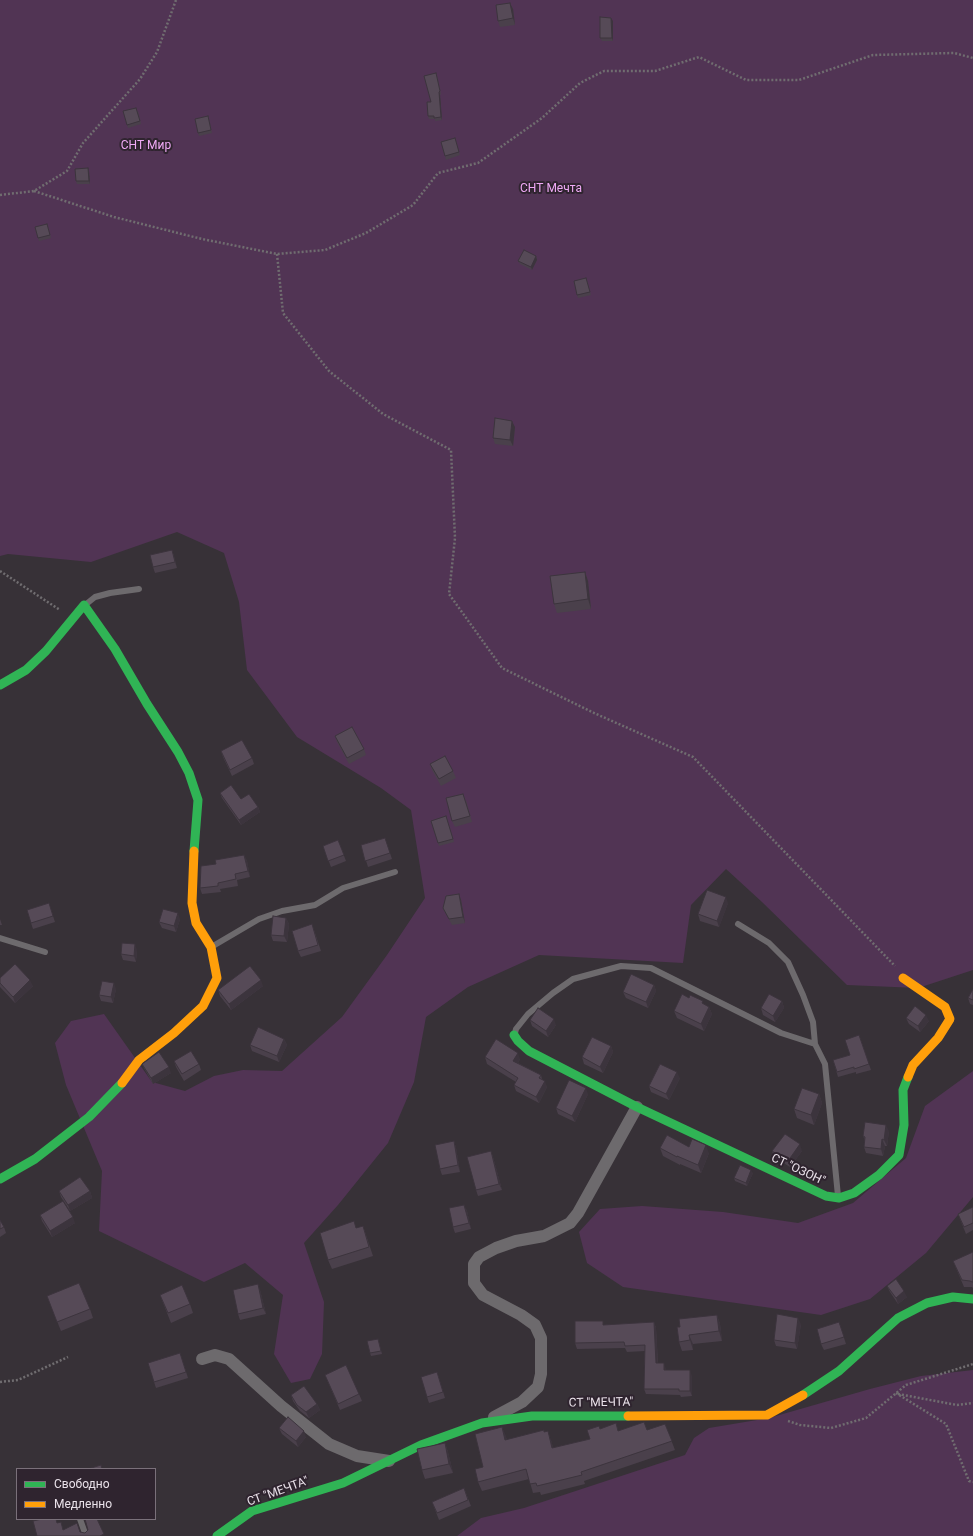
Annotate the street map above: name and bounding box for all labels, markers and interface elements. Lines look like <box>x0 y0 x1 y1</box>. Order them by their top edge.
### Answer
park label: СНТ Мир <box>121 139 171 153</box>
park label: СНТ Мечта <box>520 182 582 196</box>
street label: СТ "ОЗОН" <box>769 1151 827 1189</box>
street label: СТ "МЕЧТА" <box>569 1395 633 1411</box>
legend <box>16 1468 156 1520</box>
street label: СТ "МЕЧТА" <box>245 1474 311 1510</box>
text: Свободно <box>54 1477 110 1491</box>
text: Медленно <box>54 1497 112 1511</box>

